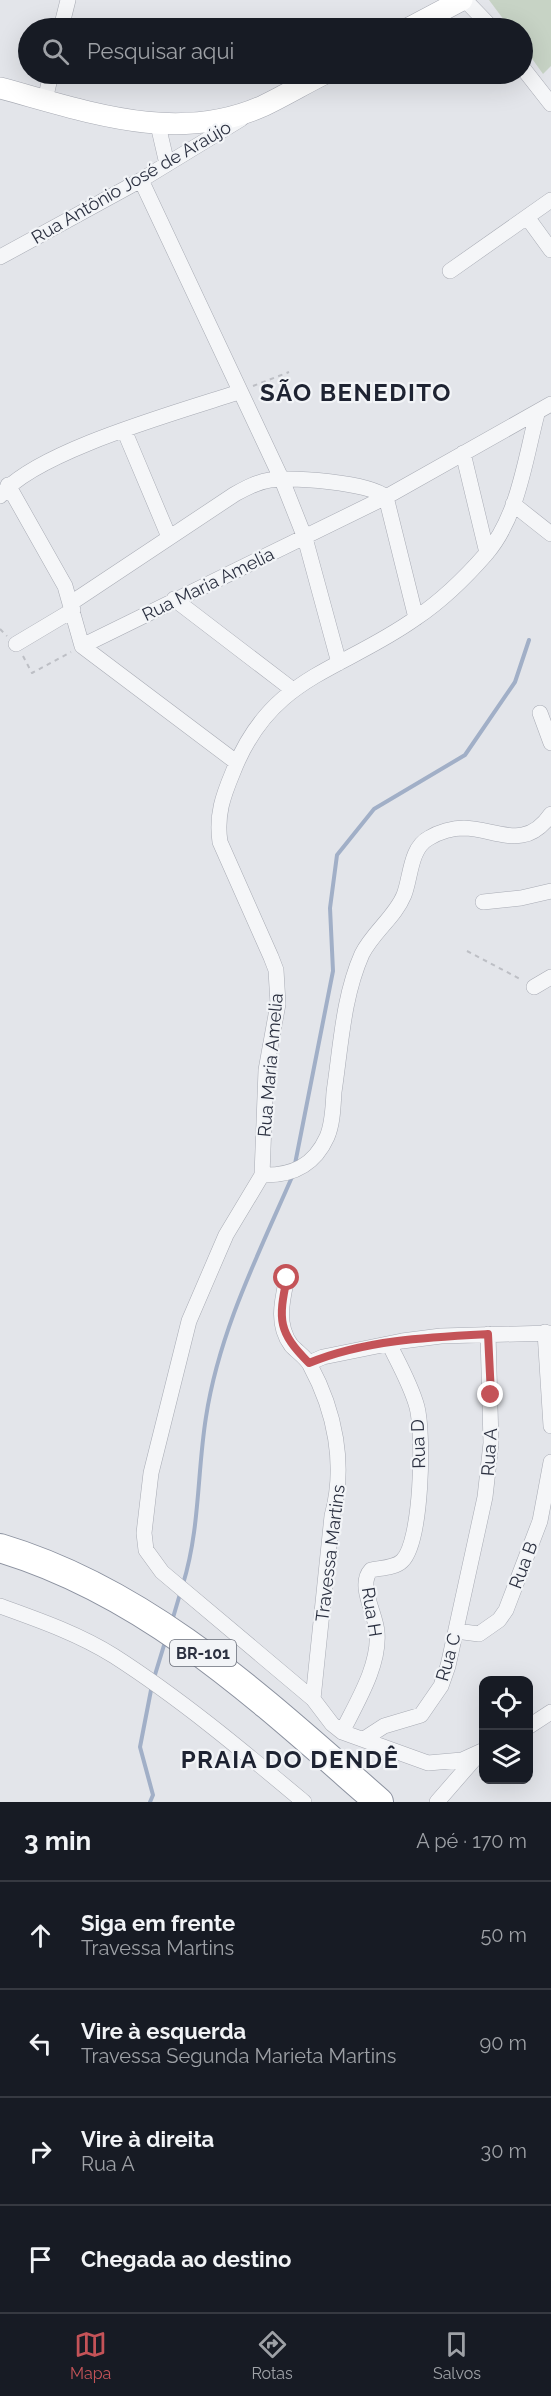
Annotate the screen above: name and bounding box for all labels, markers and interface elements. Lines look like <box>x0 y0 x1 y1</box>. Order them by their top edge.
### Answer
search box <box>18 18 533 84</box>
icon: search <box>39 35 72 68</box>
text: Pesquisar aqui <box>87 38 234 64</box>
street label: Rua Antônio José de Araújo <box>27 116 235 248</box>
district label: SÃO BENEDITO <box>260 378 452 407</box>
street label: Rua Maria Amelia <box>139 543 277 625</box>
street label: Rua Maria Amelia <box>253 992 287 1138</box>
route start <box>273 1264 299 1290</box>
route end <box>477 1381 503 1407</box>
street label: Rua D <box>407 1419 429 1469</box>
street label: Rua A <box>477 1427 501 1477</box>
street label: Travessa Martins <box>311 1483 349 1623</box>
street label: Rua B <box>504 1538 542 1591</box>
street label: Rua H <box>358 1586 386 1638</box>
street label: Rua C <box>431 1631 465 1683</box>
road number: BR-101 <box>170 1640 236 1666</box>
map controls <box>479 1676 533 1784</box>
button: locate <box>479 1676 533 1730</box>
button: layers <box>479 1730 533 1784</box>
district label: PRAIA DO DENDÊ <box>181 1745 399 1774</box>
text: 3 min <box>24 1826 91 1856</box>
text: A pé · 170 m <box>416 1829 527 1853</box>
text: Siga em frente <box>81 1910 235 1936</box>
icon: ahead <box>24 1919 57 1952</box>
text: 50 m <box>480 1923 527 1947</box>
text: Travessa Martins <box>81 1936 234 1960</box>
text: Vire à esquerda <box>81 2018 246 2044</box>
icon: left <box>24 2027 57 2060</box>
text: 90 m <box>480 2031 527 2055</box>
text: Travessa Segunda Marieta Martins <box>81 2044 396 2068</box>
text: Vire à direita <box>81 2126 214 2152</box>
icon: right <box>24 2135 57 2168</box>
text: 30 m <box>481 2139 527 2163</box>
text: Rua A <box>81 2152 135 2176</box>
icon: arrive <box>24 2243 57 2276</box>
text: Chegada ao destino <box>81 2246 291 2272</box>
tab: Mapa <box>70 2328 111 2383</box>
tab: Rotas <box>251 2328 293 2383</box>
tab: Salvos <box>433 2328 481 2383</box>

